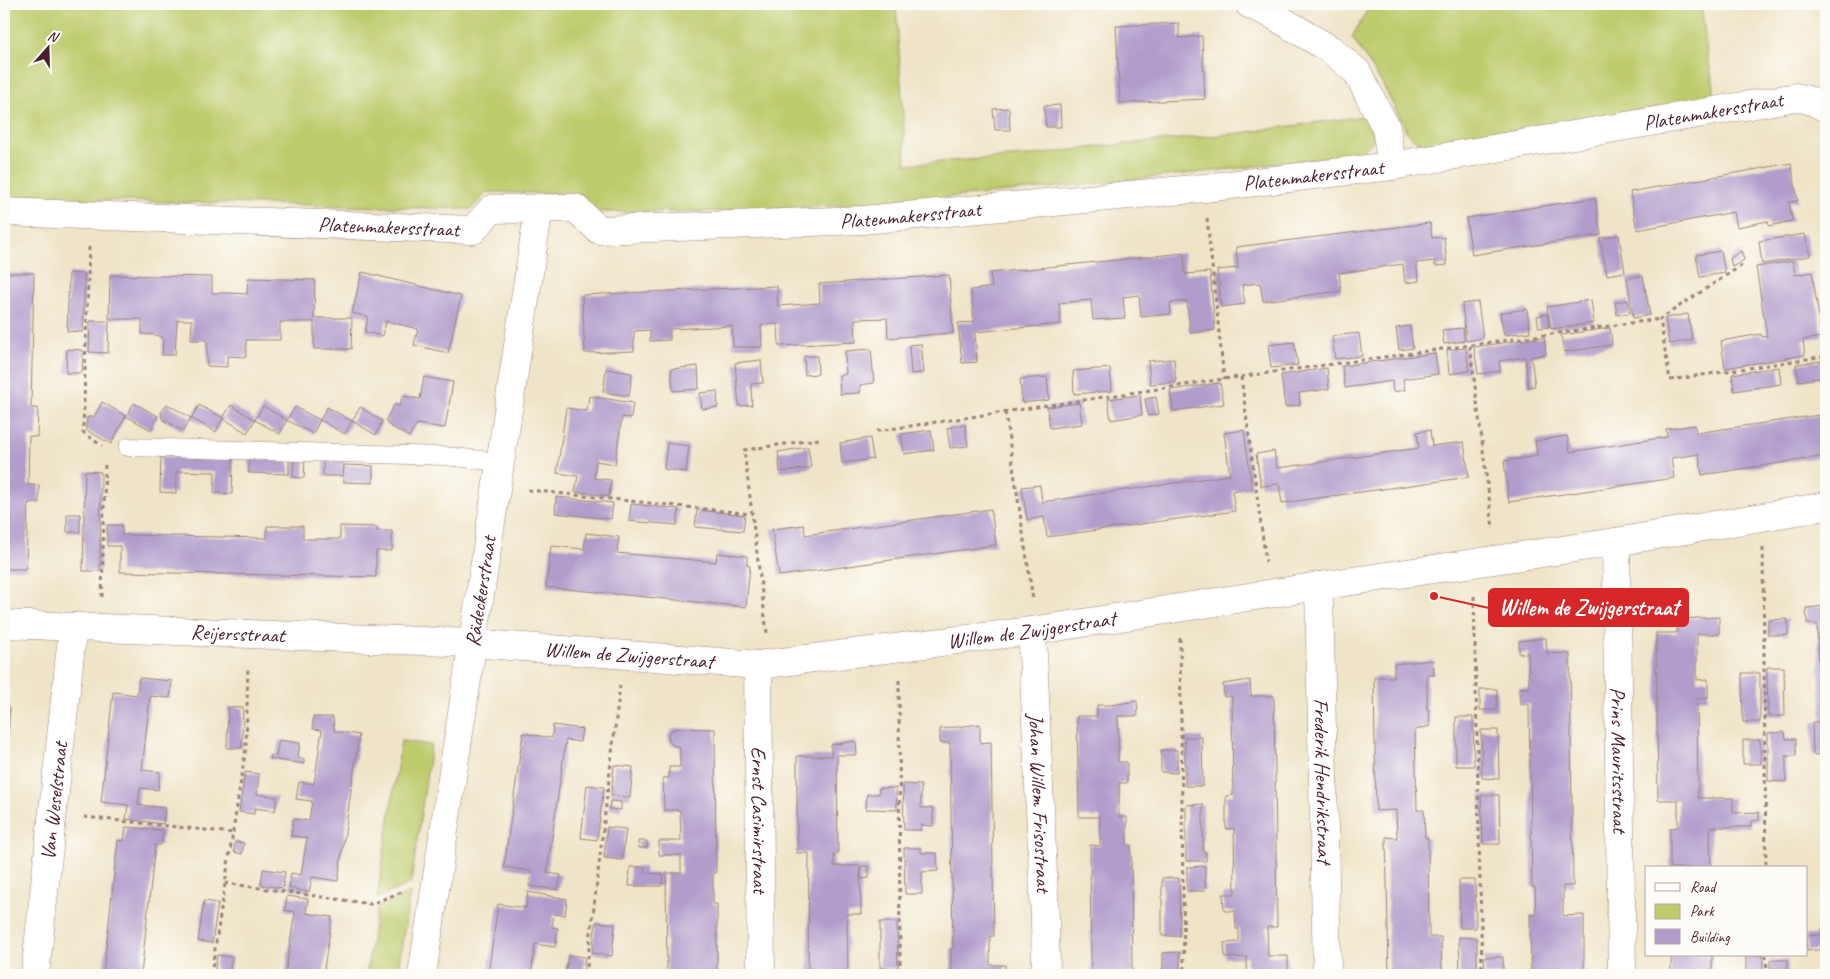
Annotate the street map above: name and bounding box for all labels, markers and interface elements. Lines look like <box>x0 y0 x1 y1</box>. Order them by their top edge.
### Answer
north arrow <box>22 22 72 72</box>
text: N <box>45 27 61 47</box>
street label: Platenmakersstraat <box>1641 86 1787 136</box>
street label: Platenmakersstraat <box>1242 154 1387 196</box>
street label: Platenmakersstraat <box>839 196 984 234</box>
street label: Platenmakersstraat <box>318 211 462 243</box>
street label: Rädeckerstraat <box>459 532 502 648</box>
callout: Willem de Zwijgerstraat <box>1489 589 1688 626</box>
text: Willem de Zwijgerstraat <box>1499 594 1683 622</box>
street label: Willem de Zwijgerstraat <box>946 605 1120 654</box>
street label: Reijersstraat <box>190 619 287 648</box>
street label: Willem de Zwijgerstraat <box>544 636 717 675</box>
street label: Prins Mauritsstraat <box>1605 687 1633 835</box>
street label: Frederik Hendrikstraat <box>1308 698 1338 867</box>
street label: Johan Willem Frisostraat <box>1023 712 1057 895</box>
street label: Van Weselstraat <box>35 739 74 861</box>
street label: Ernst Casimirstraat <box>746 746 773 896</box>
legend <box>1645 866 1808 956</box>
text: Road <box>1690 878 1717 897</box>
text: Park <box>1690 902 1715 921</box>
text: Building <box>1690 928 1730 947</box>

